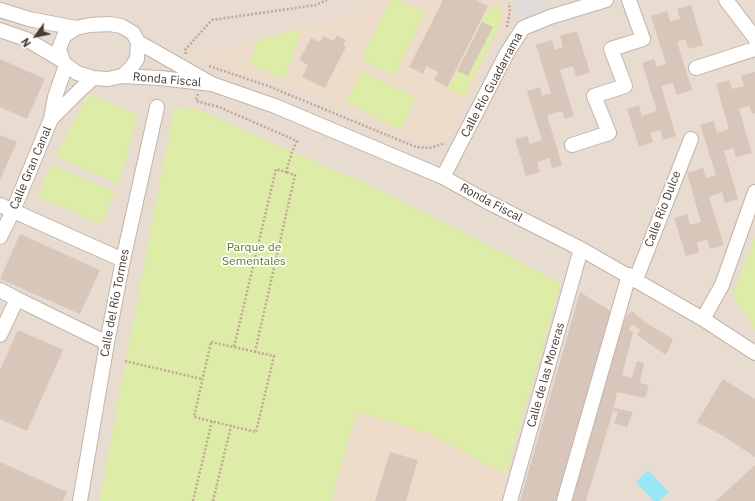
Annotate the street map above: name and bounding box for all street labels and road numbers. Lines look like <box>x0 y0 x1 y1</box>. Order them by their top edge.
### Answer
street label: Calle Río Guadarrama <box>458 30 526 140</box>
street label: Ronda Fiscal <box>132 70 202 90</box>
street label: Calle Gran Canal <box>7 124 55 212</box>
street label: Calle Río Dulce <box>642 169 684 249</box>
street label: Ronda Fiscal <box>457 181 525 225</box>
street label: Calle del Río Tormes <box>97 248 133 358</box>
street label: Calle de las Moreras <box>524 321 568 429</box>

